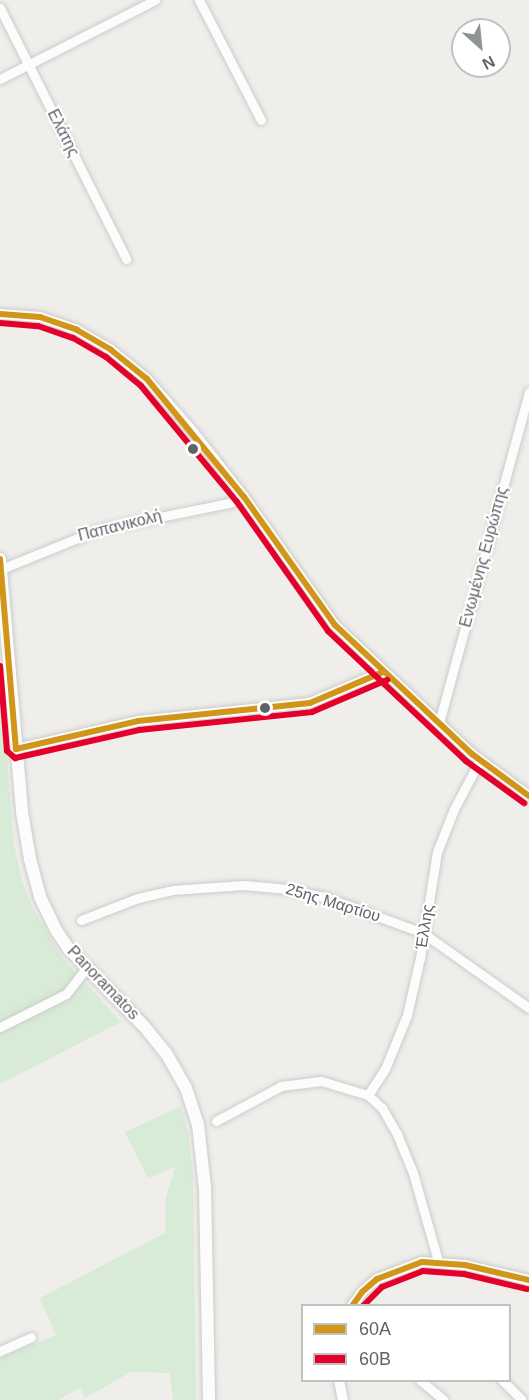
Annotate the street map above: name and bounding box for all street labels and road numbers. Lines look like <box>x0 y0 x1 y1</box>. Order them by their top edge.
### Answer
street label: Ελάτης <box>43 106 83 160</box>
street label: Ενωμένης Ευρώπης <box>456 484 512 630</box>
street label: Παπανικολή <box>76 506 164 546</box>
street label: 25ης Μαρτίου <box>283 880 383 926</box>
street label: Έλλης <box>412 903 438 951</box>
street label: Panoramatos <box>63 942 143 1024</box>

